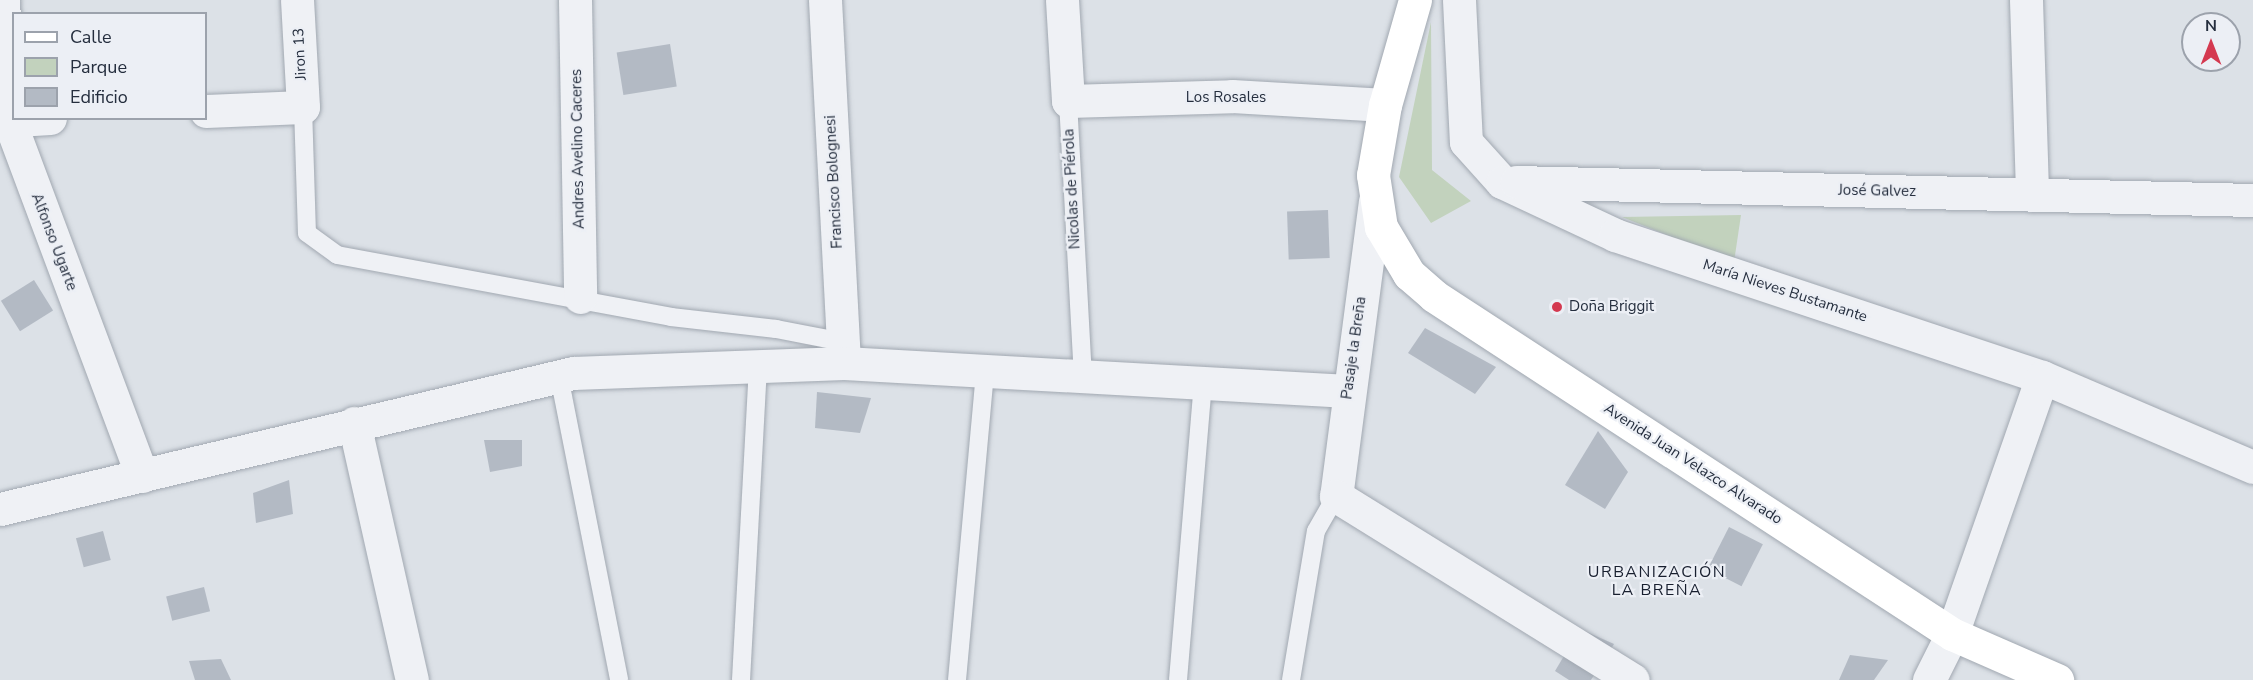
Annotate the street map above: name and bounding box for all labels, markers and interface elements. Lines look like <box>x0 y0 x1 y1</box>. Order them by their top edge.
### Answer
legend <box>12 12 207 120</box>
north arrow <box>2181 12 2241 72</box>
text: N <box>2205 15 2217 37</box>
text: Calle <box>70 25 112 49</box>
street label: Jiron 13 <box>290 27 310 81</box>
text: Parque <box>70 55 127 79</box>
street label: Andres Avelino Caceres <box>568 69 588 229</box>
text: Edificio <box>70 85 128 109</box>
street label: Los Rosales <box>1186 89 1266 107</box>
street label: Francisco Bolognesi <box>822 115 846 249</box>
street label: Nicolas de Piérola <box>1060 128 1084 250</box>
street label: José Galvez <box>1838 181 1916 201</box>
street label: Alfonso Ugarte <box>27 191 81 293</box>
street label: María Nieves Bustamante <box>1700 256 1870 326</box>
street label: Pasaje la Breña <box>1338 295 1370 401</box>
place label: Doña Briggit <box>1569 298 1654 316</box>
marker: Doña Briggit <box>1550 300 1564 314</box>
street label: Avenida Juan Velazco Alvarado <box>1600 400 1786 528</box>
district label: URBANIZACIÓN LA BREÑA <box>1588 562 1726 600</box>

